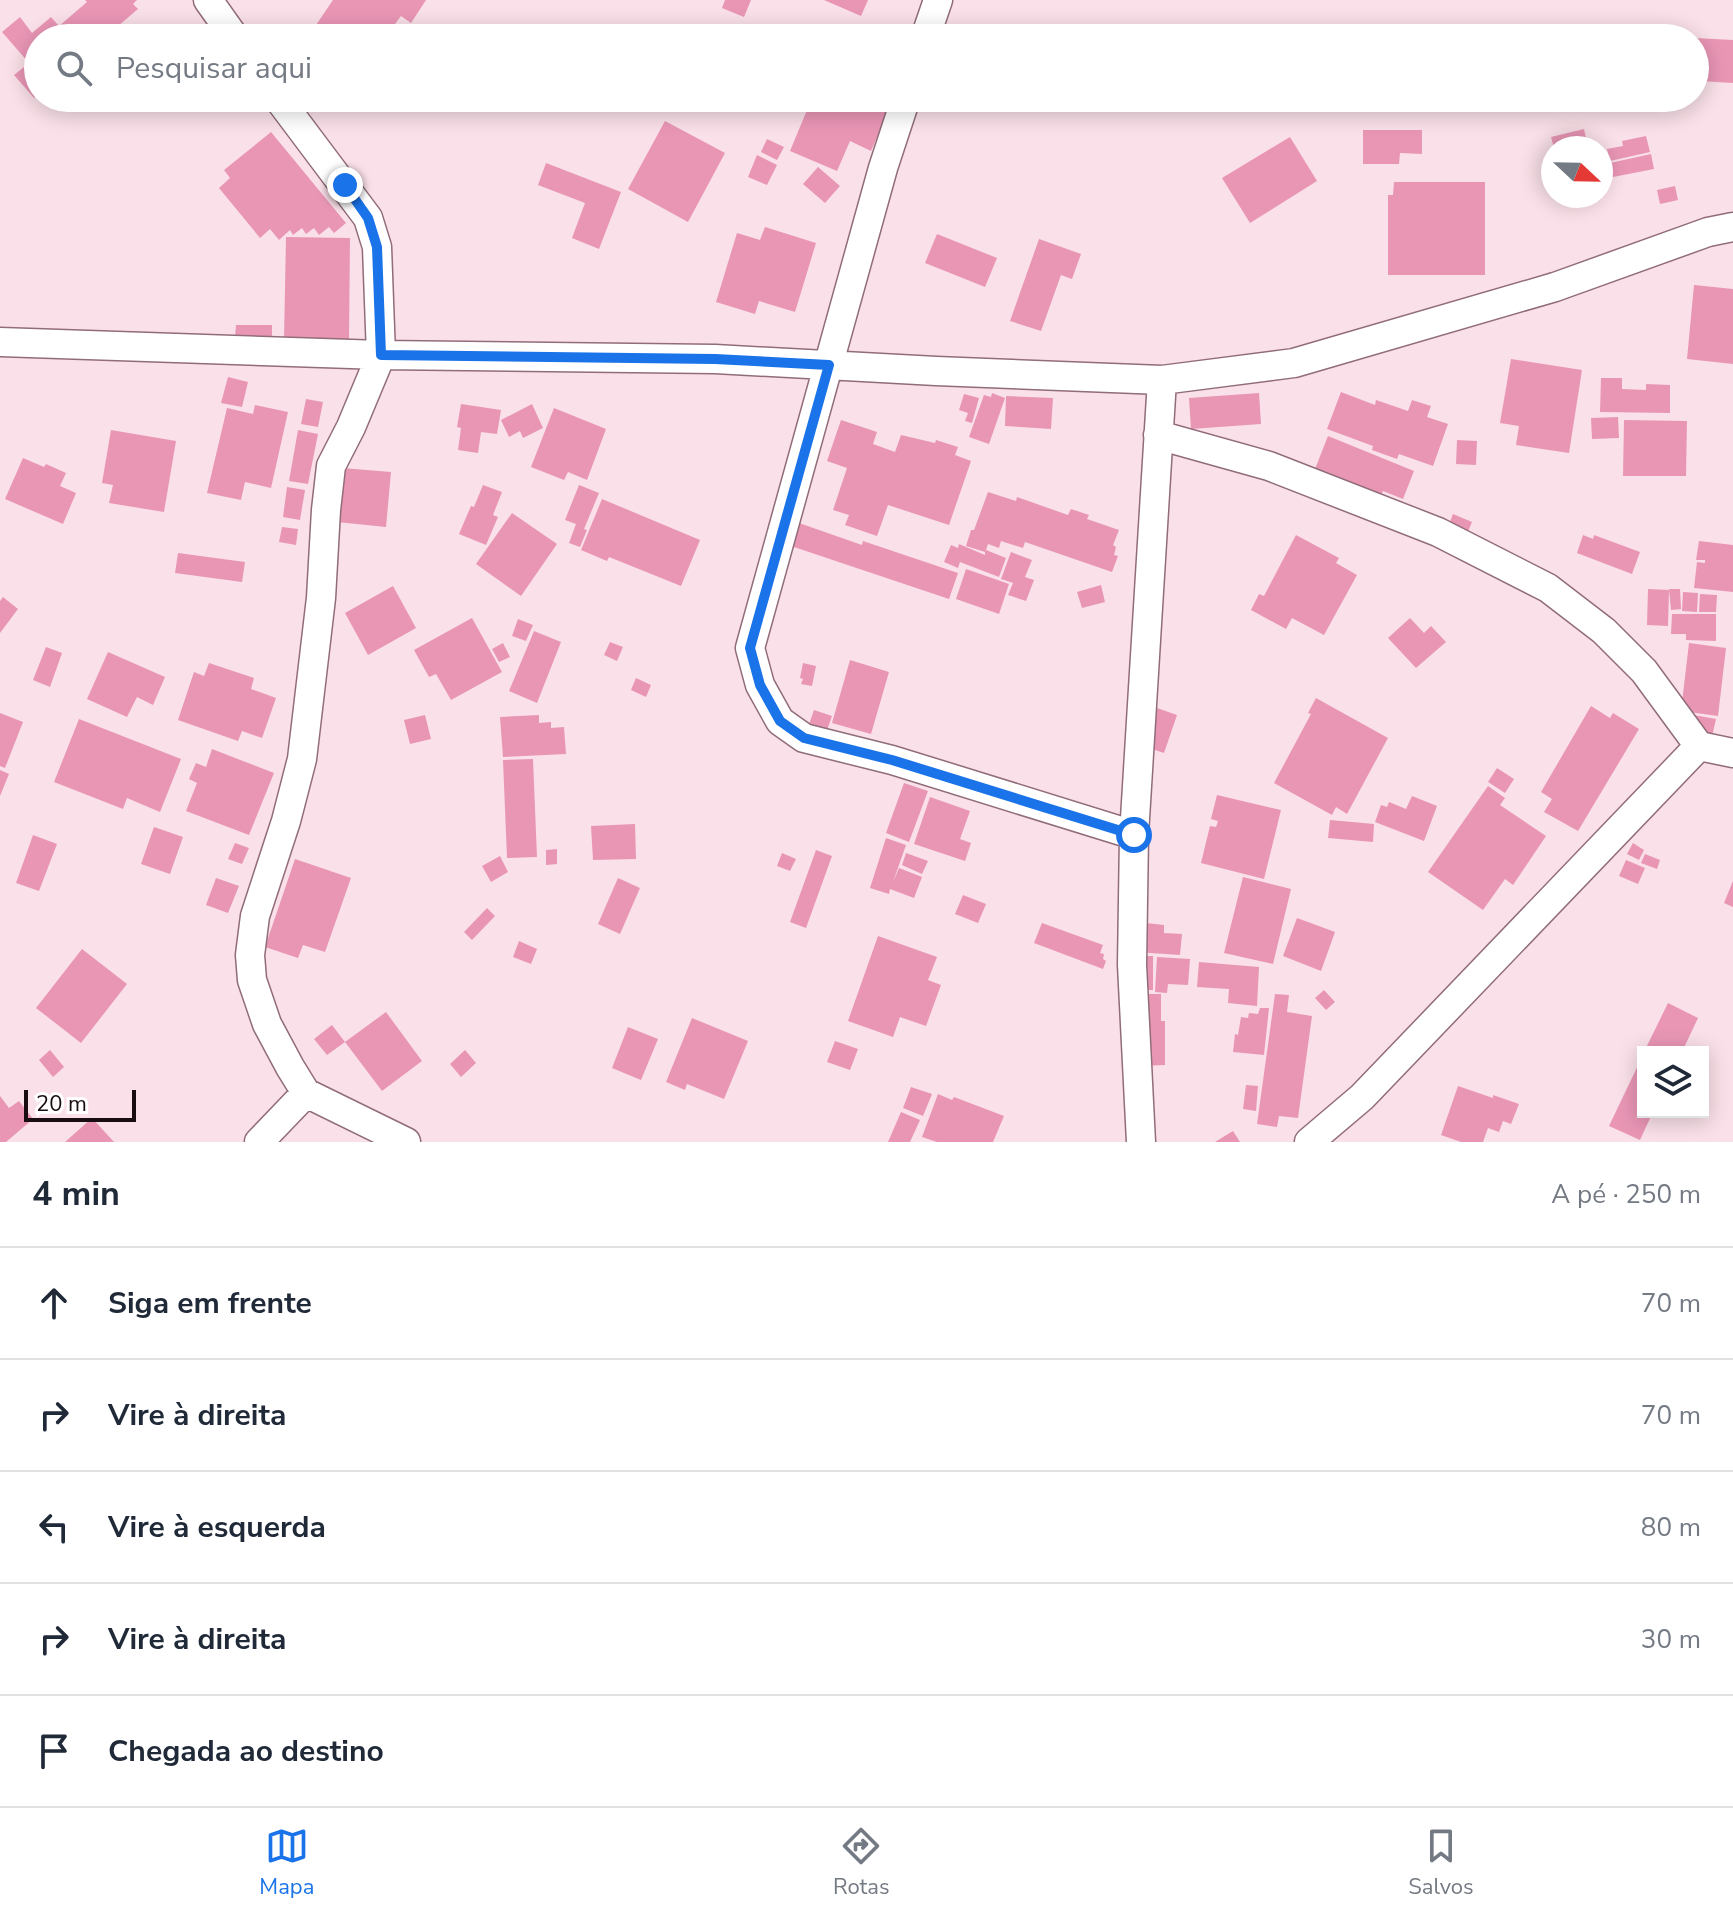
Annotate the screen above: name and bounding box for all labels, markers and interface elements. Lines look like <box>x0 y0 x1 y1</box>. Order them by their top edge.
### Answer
search box <box>24 24 1709 112</box>
icon: search <box>52 46 96 90</box>
text: Pesquisar aqui <box>116 48 312 89</box>
north arrow <box>1541 136 1613 208</box>
route end <box>327 167 363 203</box>
route start <box>1116 817 1152 853</box>
map controls <box>1637 1046 1709 1118</box>
button: layers <box>1637 1046 1709 1118</box>
scale bar <box>24 1086 136 1122</box>
text: 20 m <box>36 1089 87 1119</box>
text: 4 min <box>32 1171 120 1217</box>
text: A pé · 250 m <box>1551 1177 1701 1212</box>
icon: ahead <box>32 1281 76 1325</box>
text: Siga em frente <box>108 1283 312 1324</box>
text: 70 m <box>1641 1286 1701 1321</box>
icon: right <box>32 1393 76 1437</box>
text: Vire à direita <box>108 1395 286 1436</box>
text: 70 m <box>1641 1398 1701 1433</box>
icon: left <box>32 1505 76 1549</box>
text: Vire à esquerda <box>108 1507 326 1548</box>
text: 80 m <box>1641 1510 1701 1545</box>
icon: right <box>32 1617 76 1661</box>
text: Vire à direita <box>108 1619 286 1660</box>
text: 30 m <box>1641 1622 1701 1657</box>
icon: arrive <box>32 1729 76 1773</box>
text: Chegada ao destino <box>108 1731 384 1772</box>
tab: Mapa <box>259 1824 314 1902</box>
tab: Rotas <box>833 1824 890 1902</box>
tab: Salvos <box>1408 1824 1474 1902</box>

